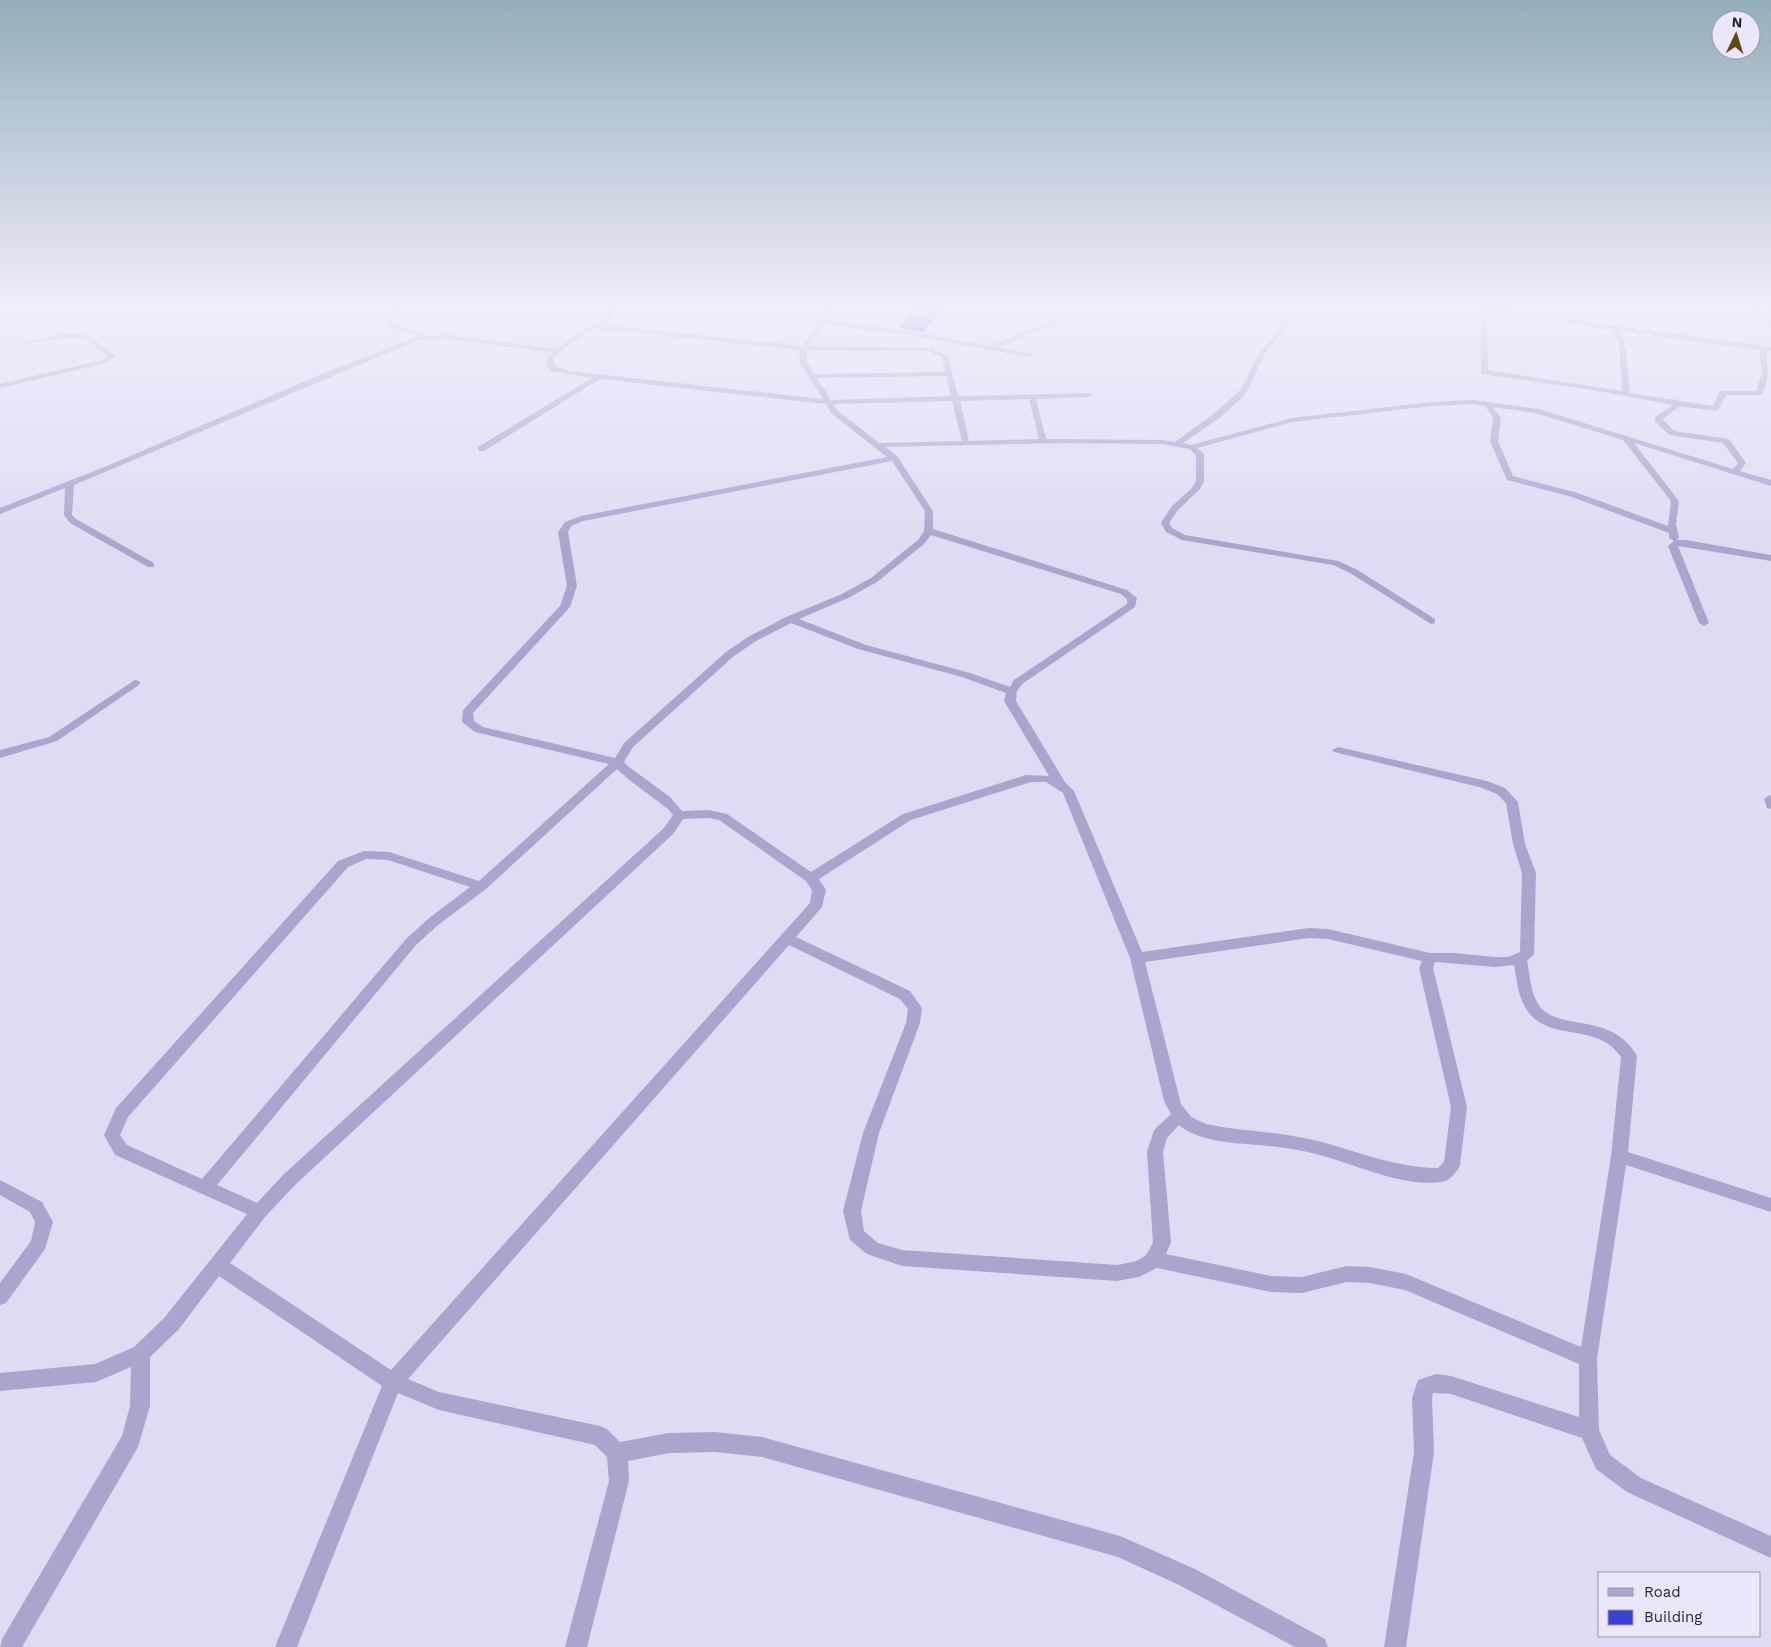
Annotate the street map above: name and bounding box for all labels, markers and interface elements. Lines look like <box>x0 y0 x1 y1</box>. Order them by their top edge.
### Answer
north arrow <box>1711 10 1761 60</box>
text: N <box>1731 14 1743 30</box>
legend <box>1598 1572 1761 1637</box>
text: Road <box>1644 1583 1681 1601</box>
text: Building <box>1644 1608 1702 1626</box>

